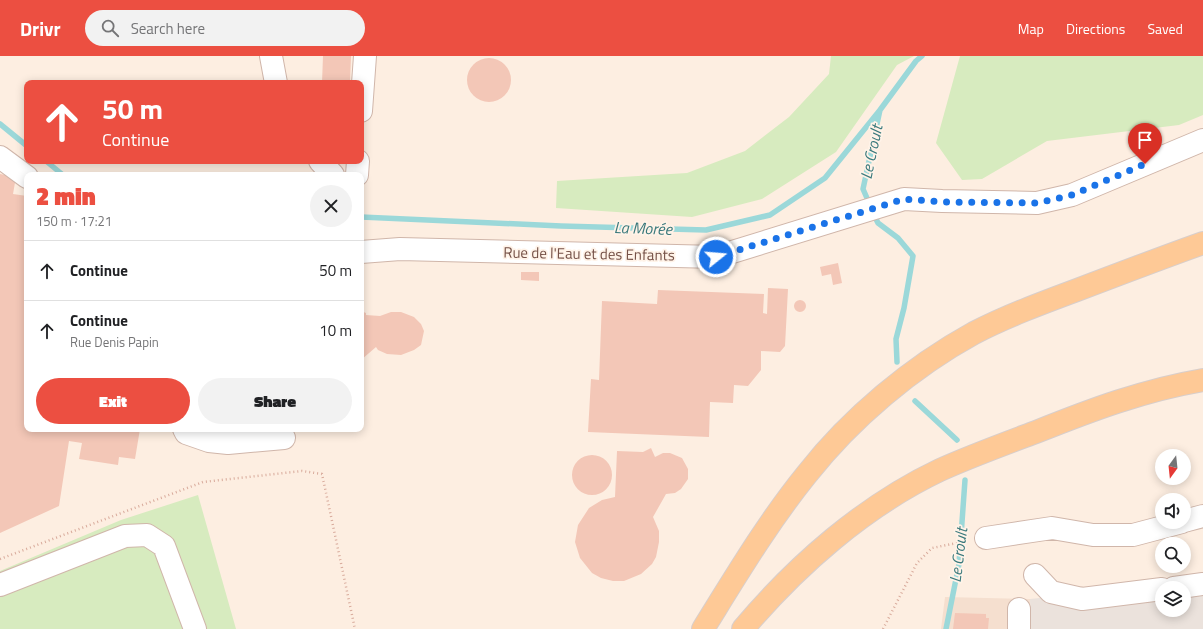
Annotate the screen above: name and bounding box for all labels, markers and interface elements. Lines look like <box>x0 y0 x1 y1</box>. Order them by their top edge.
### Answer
search box <box>85 10 365 46</box>
text: Drivr <box>20 14 61 43</box>
icon: search <box>99 17 121 39</box>
text: Search here <box>131 17 205 40</box>
text: Map <box>1018 18 1044 39</box>
text: Directions <box>1066 18 1125 39</box>
text: Saved <box>1147 18 1183 39</box>
text: 50 m <box>102 87 163 130</box>
icon: ahead <box>36 96 88 148</box>
water label: Le Croult <box>854 121 889 181</box>
pin <box>1128 123 1162 164</box>
text: Continue <box>102 126 169 153</box>
icon: arrive <box>1134 129 1156 151</box>
text: 2 min <box>36 178 96 214</box>
button: close <box>310 185 352 227</box>
text: 150 m · 17:21 <box>36 211 112 231</box>
water label: La Morée <box>613 215 674 241</box>
position arrow <box>695 236 737 278</box>
street label: Rue de l'Eau et des Enfants <box>503 241 675 266</box>
text: Continue <box>70 259 128 282</box>
text: 50 m <box>319 259 352 282</box>
icon: ahead <box>36 260 58 282</box>
text: Continue <box>70 309 128 332</box>
text: 10 m <box>319 319 352 342</box>
icon: ahead <box>36 320 58 342</box>
text: Rue Denis Papin <box>70 332 159 352</box>
button: Exit <box>36 378 190 424</box>
button: Share <box>198 378 352 424</box>
north arrow <box>1155 449 1191 485</box>
map controls <box>1155 449 1191 617</box>
button: sound <box>1155 493 1191 529</box>
water label: Le Croult <box>943 524 973 584</box>
button: search <box>1155 537 1191 573</box>
button: layers <box>1155 581 1191 617</box>

